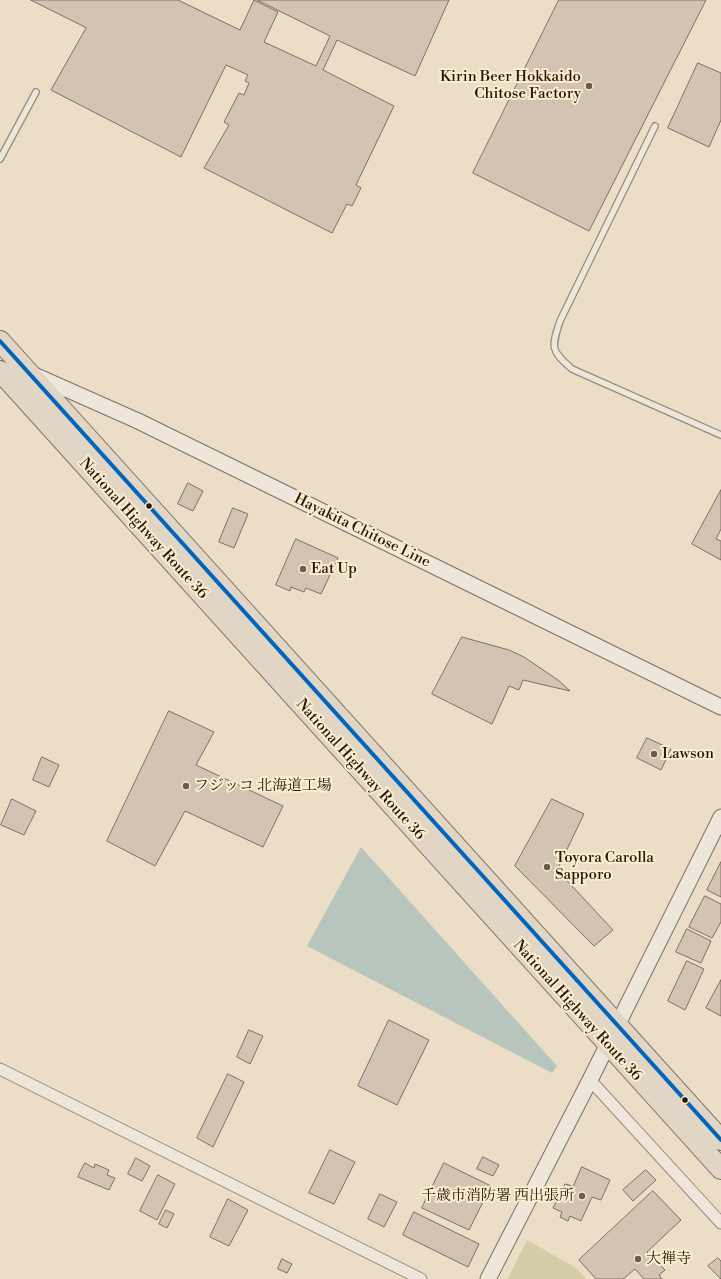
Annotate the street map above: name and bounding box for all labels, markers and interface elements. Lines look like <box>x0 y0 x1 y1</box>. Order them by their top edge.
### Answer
place label: Kirin Beer Hokkaido Chitose Factory <box>440 68 581 103</box>
marker: Kirin Beer Hokkaido Chitose Factory <box>584 81 594 91</box>
street label: National Highway Route 36 <box>75 455 211 603</box>
street label: Hayakita Chitose Line <box>291 490 433 572</box>
unlabelled marker <box>144 501 154 511</box>
place label: Eat Up <box>311 560 357 578</box>
marker: Eat Up <box>298 564 308 574</box>
street label: National Highway Route 36 <box>292 696 428 844</box>
place label: Lawson <box>662 745 714 763</box>
marker: Lawson <box>649 749 659 759</box>
place label: フジッコ 北海道工場 <box>194 777 332 795</box>
marker: フジッコ 北海道工場 <box>181 781 191 791</box>
place label: Toyora Carolla Sapporo <box>555 849 654 884</box>
marker: Toyora Carolla Sapporo <box>542 862 552 872</box>
street label: National Highway Route 36 <box>509 937 645 1085</box>
unlabelled marker <box>680 1095 690 1105</box>
place label: 千歳市消防署 西出張所 <box>421 1187 574 1205</box>
marker: 千歳市消防署 西出張所 <box>577 1191 587 1201</box>
place label: 大禅寺 <box>646 1250 691 1268</box>
marker: 大禅寺 <box>633 1254 643 1264</box>

